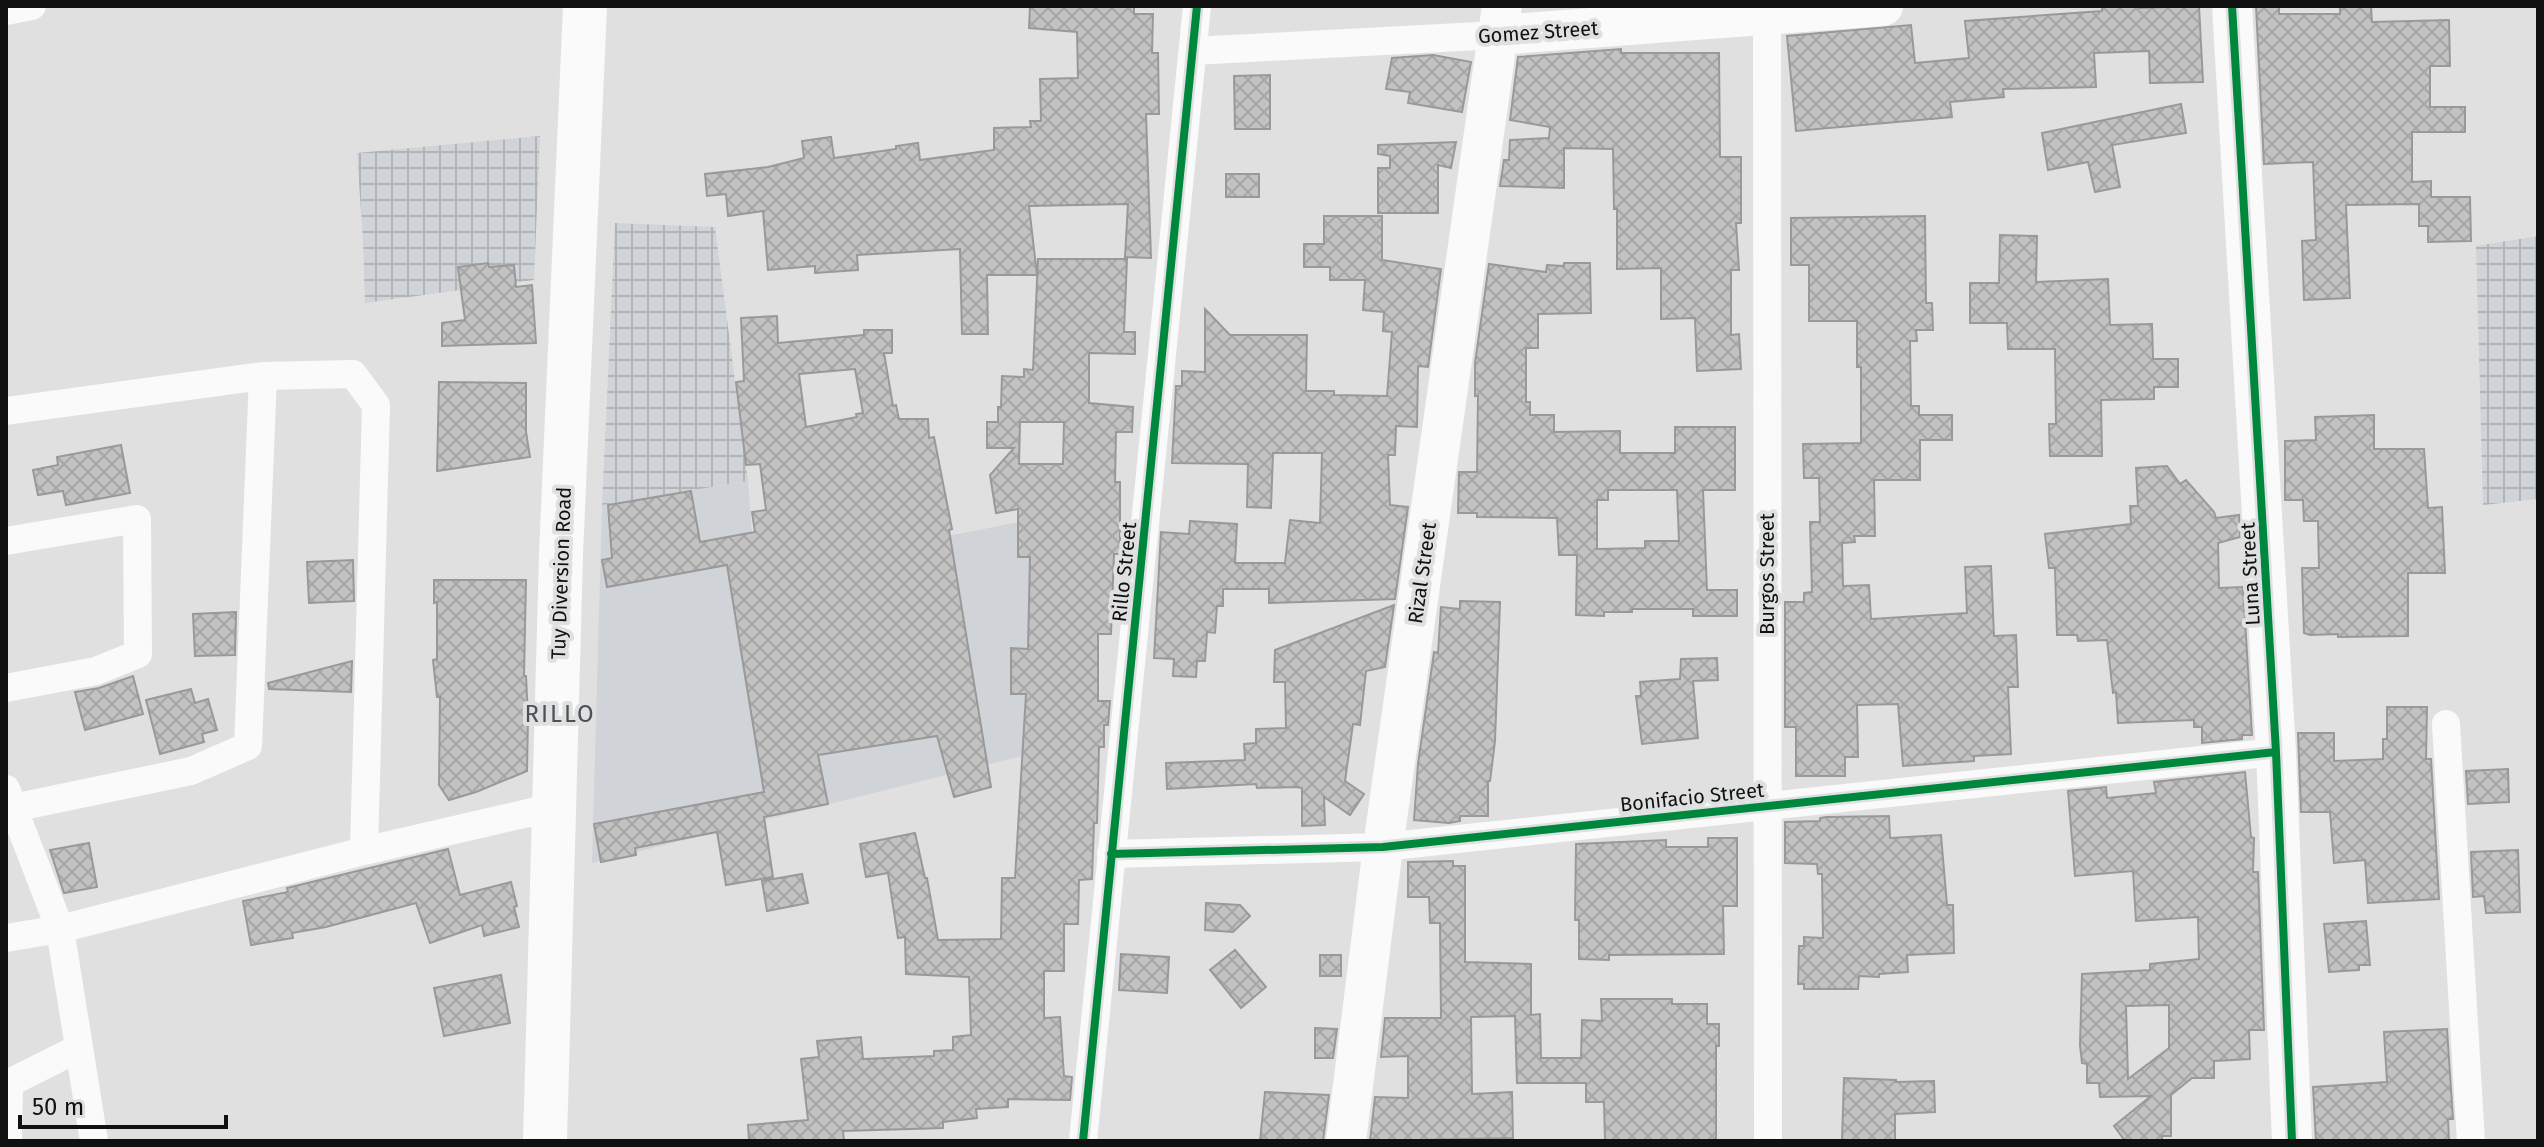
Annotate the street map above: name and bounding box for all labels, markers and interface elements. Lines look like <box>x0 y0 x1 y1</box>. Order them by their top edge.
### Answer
street label: Gomez Street <box>1477 16 1600 48</box>
street label: Tuy Diversion Road <box>546 486 576 660</box>
street label: Burgos Street <box>1755 512 1779 635</box>
street label: Rillo Street <box>1107 520 1141 623</box>
street label: Rizal Street <box>1403 520 1441 625</box>
street label: Luna Street <box>2235 521 2265 626</box>
district label: RILLO <box>524 700 596 728</box>
street label: Bonifacio Street <box>1619 777 1766 817</box>
scale bar <box>20 1079 226 1129</box>
text: 50 m <box>32 1093 84 1121</box>

